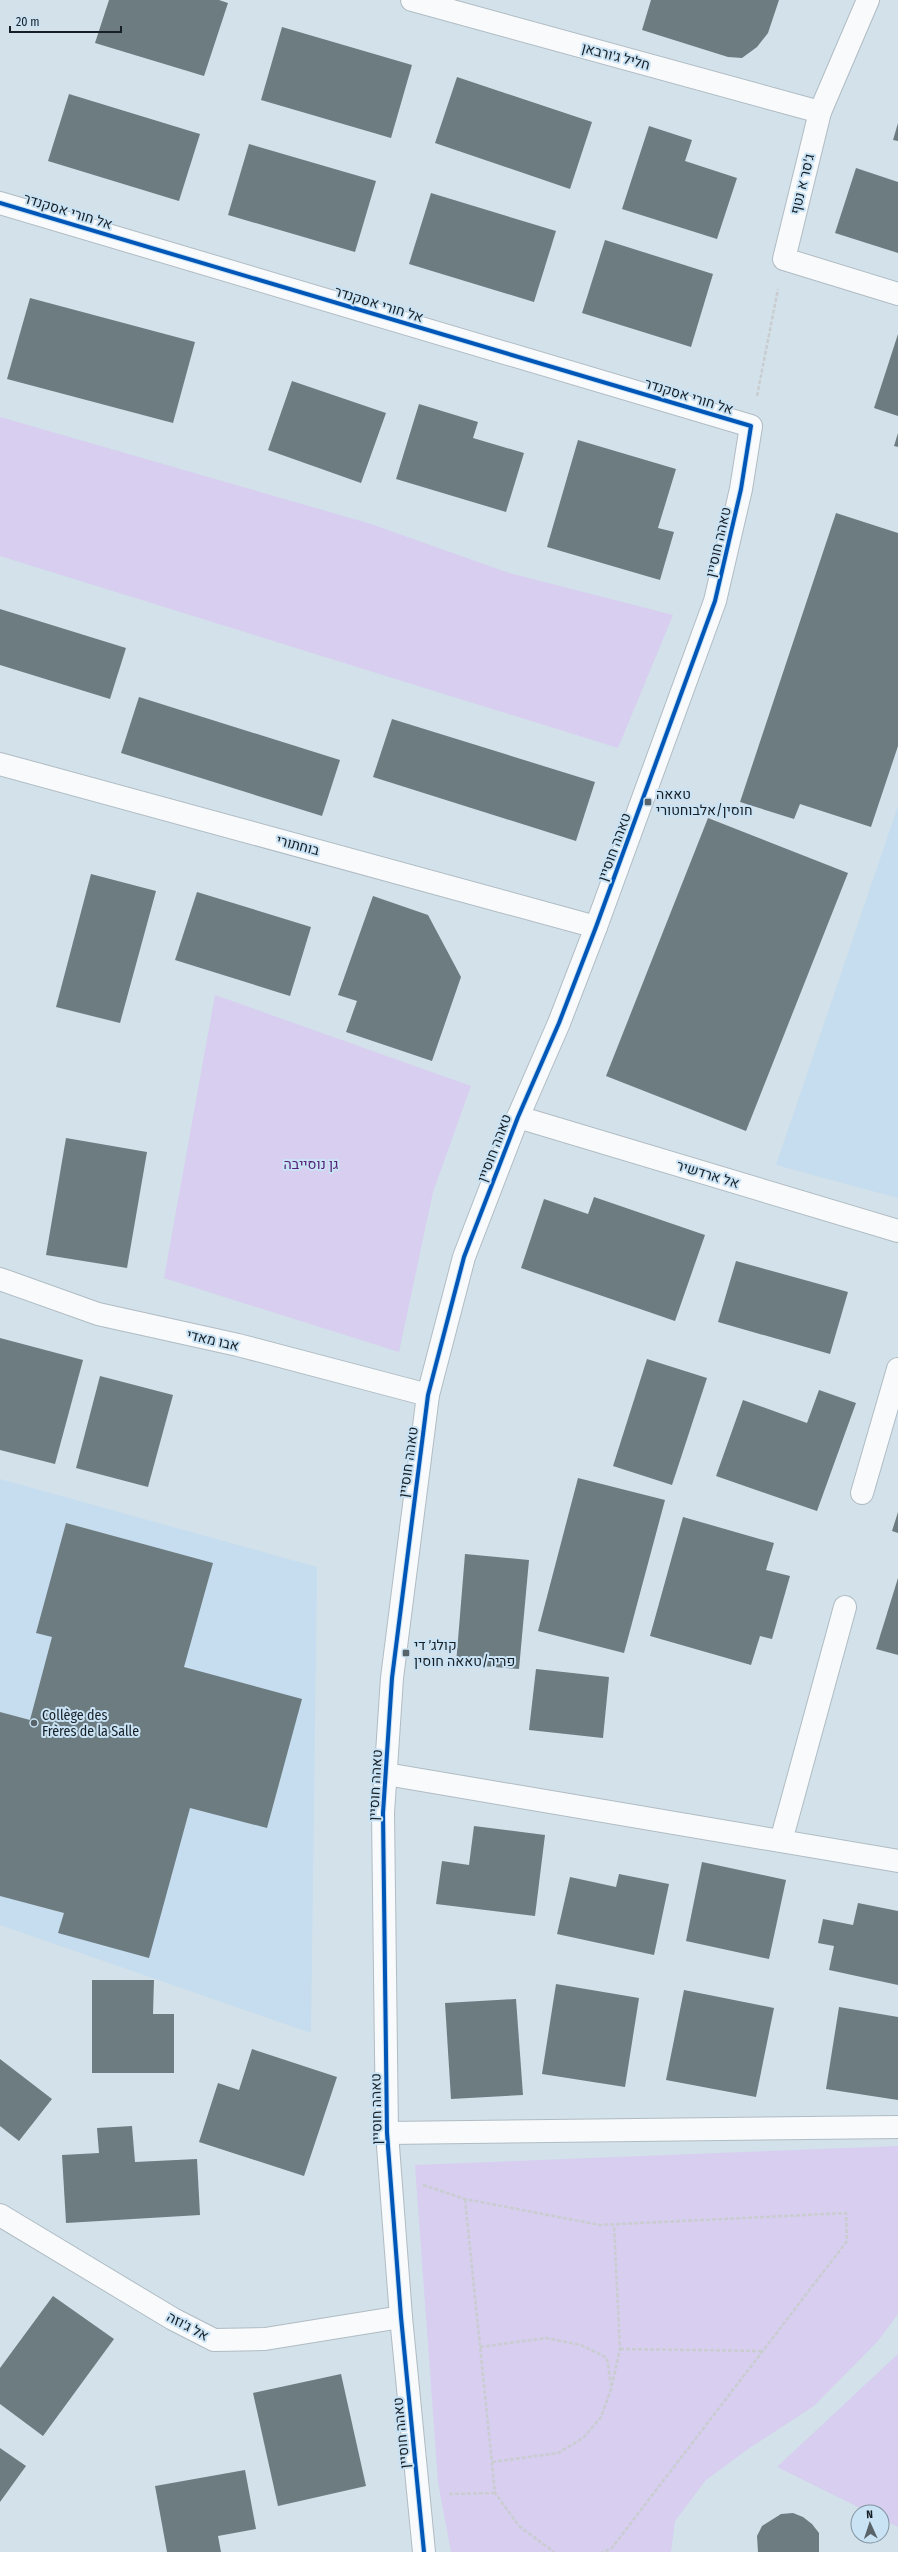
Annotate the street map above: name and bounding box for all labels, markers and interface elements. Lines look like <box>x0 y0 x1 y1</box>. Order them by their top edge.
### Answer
scale bar <box>10 8 121 34</box>
text: 20 m <box>16 15 40 29</box>
street label: חליל ג'ורבאן <box>580 39 652 74</box>
street label: ג'סר א נטף <box>787 152 818 216</box>
street label: אל חורי אסקנדר <box>21 190 114 233</box>
street label: אל חורי אסקנדר <box>332 283 425 326</box>
street label: אל חורי אסקנדר <box>642 375 735 418</box>
street label: טאהה חוסיין <box>702 505 735 579</box>
place label: טאאה חוסין/אלבוחטורי <box>656 786 752 819</box>
marker: טאאה חוסין/אלבוחטורי <box>643 797 653 807</box>
street label: טאהה חוסיין <box>594 811 635 884</box>
street label: בוחתורי <box>274 832 322 860</box>
street label: טאהה חוסיין <box>474 1112 515 1185</box>
park label: גן נוסייבה <box>284 1156 338 1173</box>
street label: אל ארדשיר <box>674 1157 741 1192</box>
street label: אבו מאדי <box>185 1326 241 1355</box>
street label: טאהה חוסיין <box>395 1426 422 1499</box>
place label: קולג׳ די פריר/טאאה חוסין <box>414 1637 515 1670</box>
marker: קולג׳ די פריר/טאאה חוסין <box>401 1648 411 1658</box>
place label: Collège des Frères de la Salle <box>42 1707 139 1740</box>
marker: Collège des Frères de la Salle <box>29 1718 39 1728</box>
street label: טאהה חוסיין <box>365 1749 386 1821</box>
street label: טאהה חוסיין <box>367 2073 386 2145</box>
street label: אל ג'וזה <box>164 2308 212 2345</box>
street label: טאהה חוסיין <box>389 2397 414 2469</box>
north arrow <box>850 2504 890 2544</box>
text: N <box>866 2508 873 2521</box>

